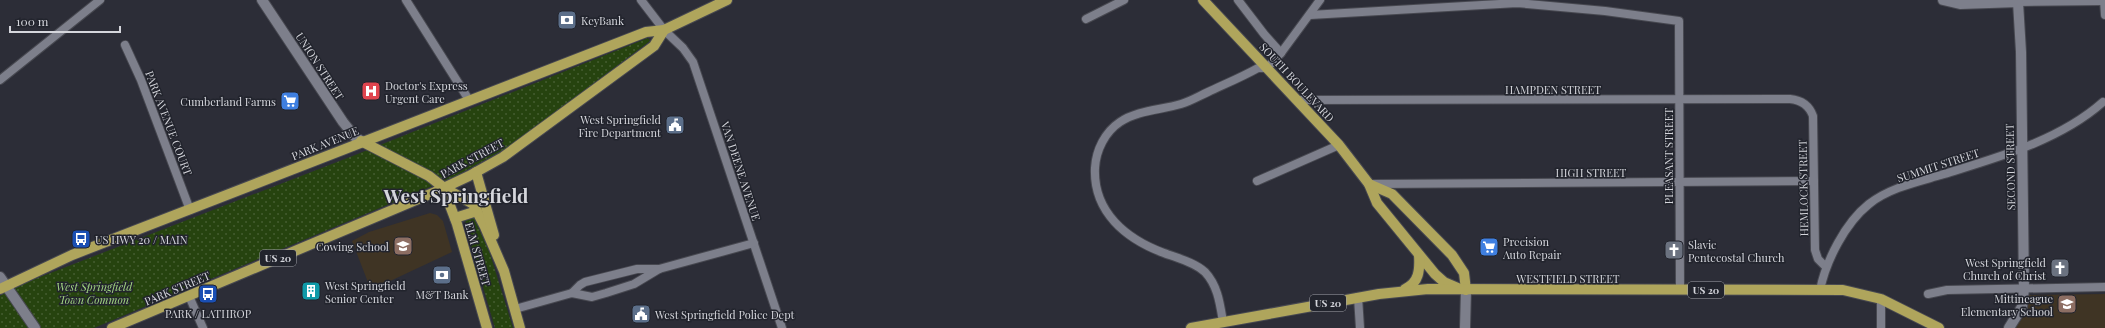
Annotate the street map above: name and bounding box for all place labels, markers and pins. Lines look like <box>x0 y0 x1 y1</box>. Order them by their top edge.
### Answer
bank icon: KeyBank <box>556 9 578 31</box>
place label: KeyBank <box>581 13 624 28</box>
place label: Doctor's Express Urgent Care <box>385 78 468 106</box>
hospital icon: Doctor's Express Urgent Care <box>360 80 382 102</box>
supermarket icon: Cumberland Farms <box>279 90 301 112</box>
place label: Cumberland Farms <box>180 94 276 109</box>
place label: West Springfield Fire Department <box>579 112 662 140</box>
public building icon: West Springfield Fire Department <box>664 114 686 136</box>
bus stop icon: US HWY 20 / MAIN <box>70 228 92 250</box>
place label: US HWY 20 / MAIN <box>95 232 188 247</box>
place label: Precision Auto Repair <box>1502 234 1561 262</box>
school or university icon: Cowing School <box>392 235 414 257</box>
supermarket icon: Precision Auto Repair <box>1478 236 1500 258</box>
place label: Slavic Pentecostal Church <box>1688 237 1785 265</box>
place label: Cowing School <box>316 239 389 254</box>
church icon: Slavic Pentecostal Church <box>1663 239 1685 261</box>
place label: West Springfield Church of Christ <box>1963 255 2047 283</box>
church icon: West Springfield Church of Christ <box>2049 257 2071 279</box>
bank icon: M&T Bank <box>431 264 453 286</box>
place label: West Springfield Senior Center <box>324 278 406 306</box>
building icon: West Springfield Senior Center <box>300 280 322 302</box>
bus stop icon: PARK / LATHROP <box>197 283 219 305</box>
place label: M&T Bank <box>415 287 469 302</box>
place label: Mittineague Elementary School <box>1961 291 2053 319</box>
school or university icon: Mittineague Elementary School <box>2056 293 2078 315</box>
public building icon: West Springfield Police Dept <box>630 303 652 325</box>
place label: PARK / LATHROP <box>165 306 252 321</box>
place label: West Springfield Police Dept <box>654 307 795 322</box>

